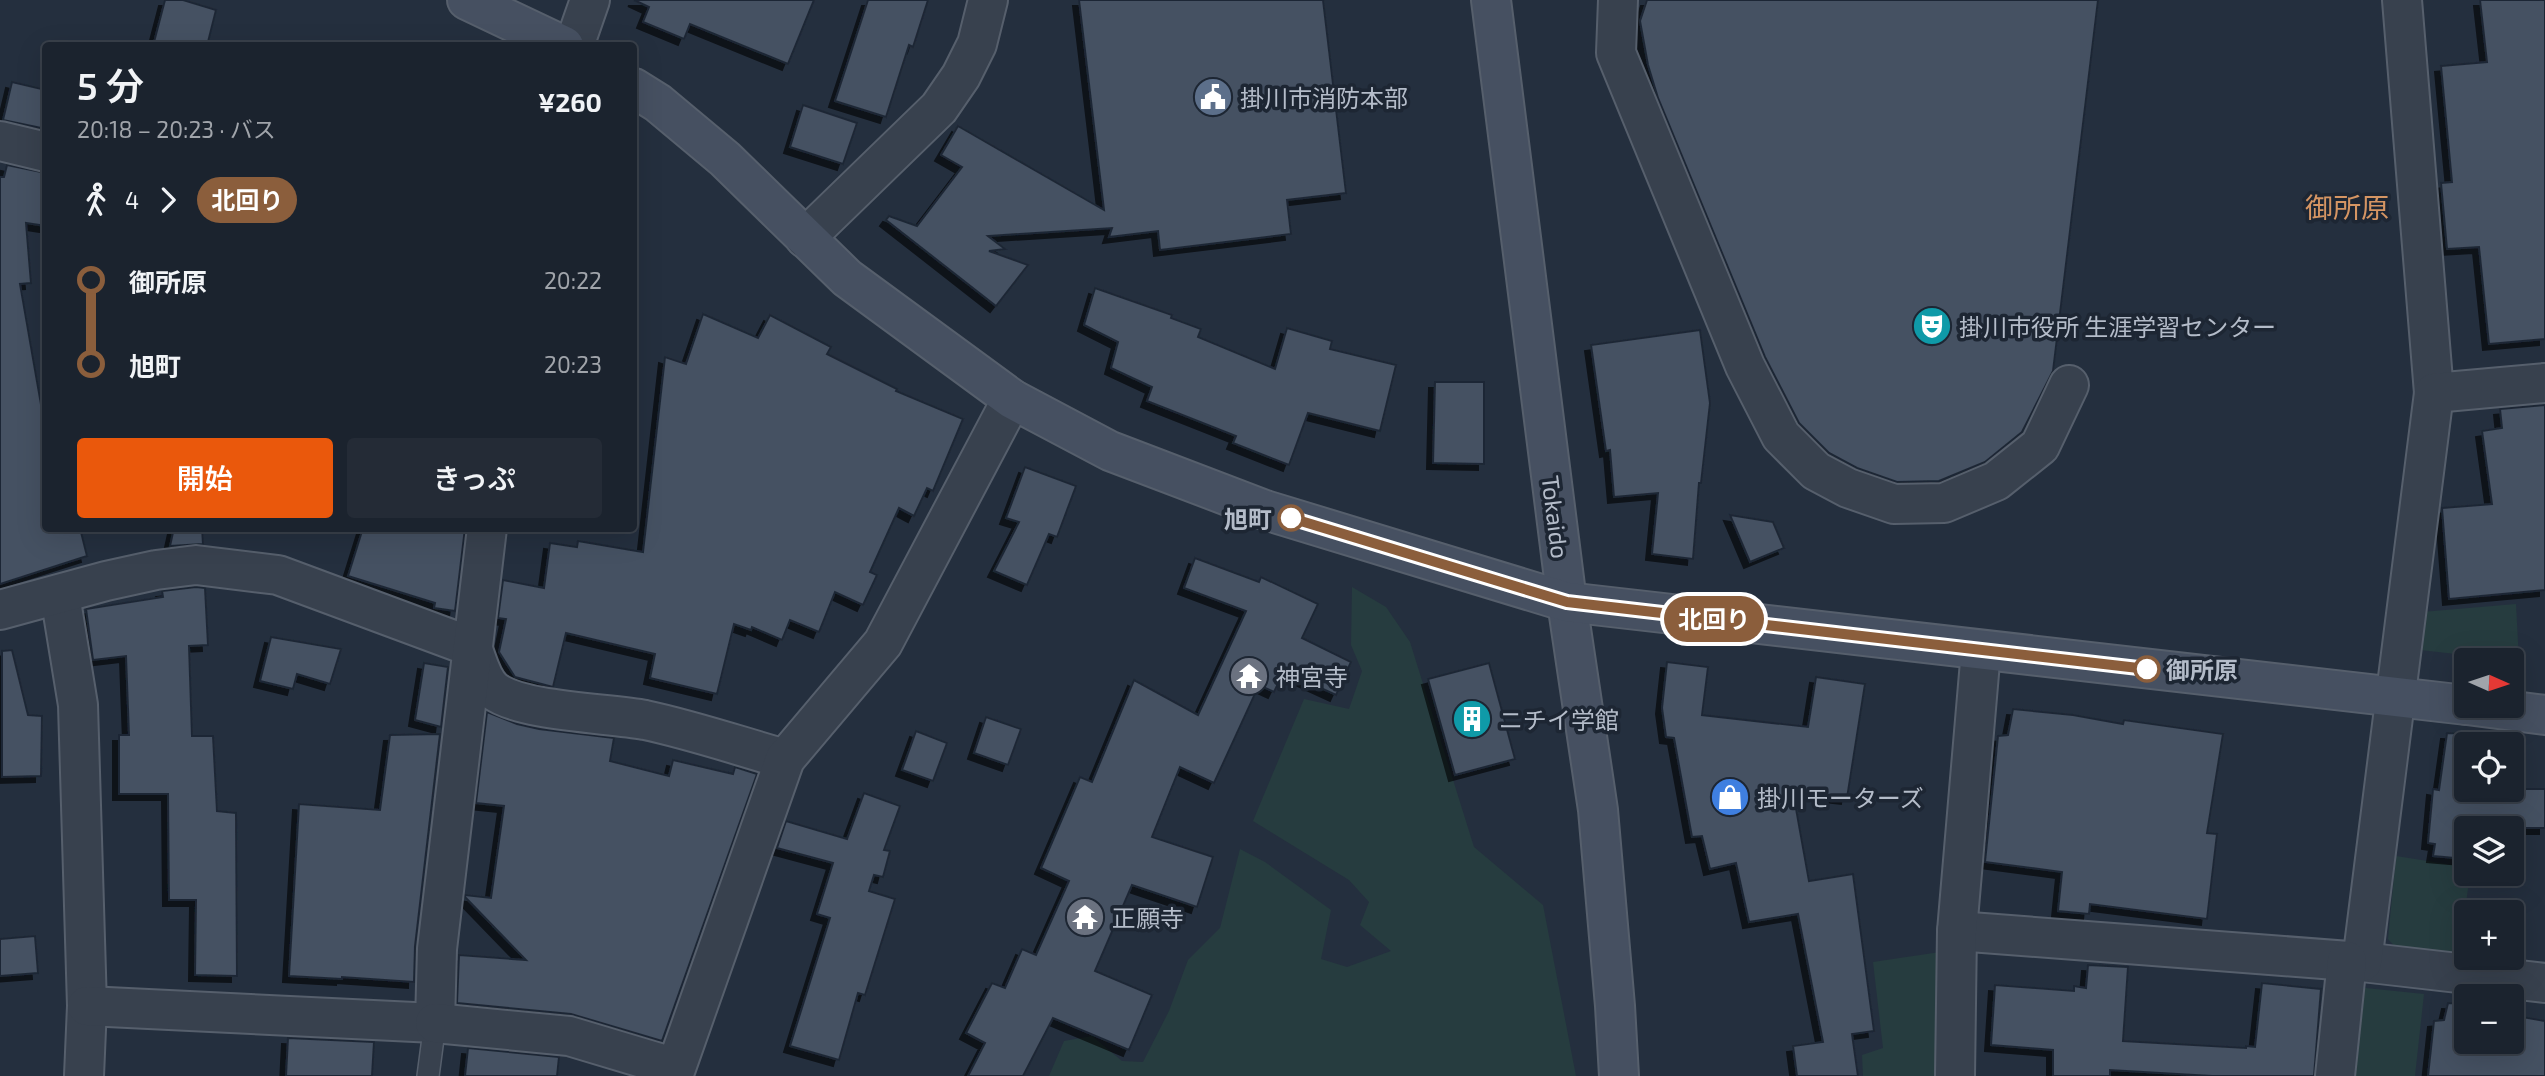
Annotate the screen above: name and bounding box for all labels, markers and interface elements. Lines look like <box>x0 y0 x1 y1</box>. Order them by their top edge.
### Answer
text: 5 分 <box>77 62 144 108</box>
public building icon: 掛川市消防本部 <box>1192 76 1234 118</box>
place label: 掛川市消防本部 <box>1240 83 1408 112</box>
text: ¥260 <box>538 86 602 117</box>
text: 20:18 – 20:23 · バス <box>77 115 276 143</box>
icon: walk <box>77 181 115 219</box>
icon: forward <box>149 181 187 219</box>
text: 北回り <box>211 185 283 214</box>
text: 4 <box>125 186 139 214</box>
district label: 御所原 <box>2305 190 2389 224</box>
text: 御所原 <box>129 266 207 297</box>
text: 20:22 <box>544 266 602 294</box>
theatre icon: 掛川市役所 生涯学習センター <box>1911 305 1953 347</box>
place label: 掛川市役所 生涯学習センター <box>1959 312 2276 341</box>
text: 旭町 <box>129 350 181 381</box>
text: 20:23 <box>544 350 602 378</box>
button: 開始 <box>77 438 333 518</box>
button: きっぷ <box>347 438 602 518</box>
street label: Tokaido <box>1537 474 1575 560</box>
place label: 旭町 <box>1224 504 1272 533</box>
marker: 旭町 <box>1278 505 1304 531</box>
line badge: 北回り <box>1674 596 1754 642</box>
text: 北回り <box>1678 604 1750 633</box>
north arrow <box>2454 648 2524 718</box>
map controls <box>2454 648 2524 1054</box>
temple icon: 神宮寺 <box>1228 655 1270 697</box>
place label: 御所原 <box>2166 655 2238 684</box>
marker: 御所原 <box>2134 656 2160 682</box>
place label: 神宮寺 <box>1276 662 1348 691</box>
building icon: ニチイ学館 <box>1451 698 1493 740</box>
place label: ニチイ学館 <box>1499 705 1619 734</box>
button: locate <box>2454 732 2524 802</box>
shop icon: 掛川モーターズ <box>1709 776 1751 818</box>
place label: 掛川モーターズ <box>1757 783 1924 812</box>
button: layers <box>2454 816 2524 886</box>
temple icon: 正願寺 <box>1064 896 1106 938</box>
button: + <box>2454 900 2524 970</box>
place label: 正願寺 <box>1112 903 1184 932</box>
button: − <box>2454 984 2524 1054</box>

